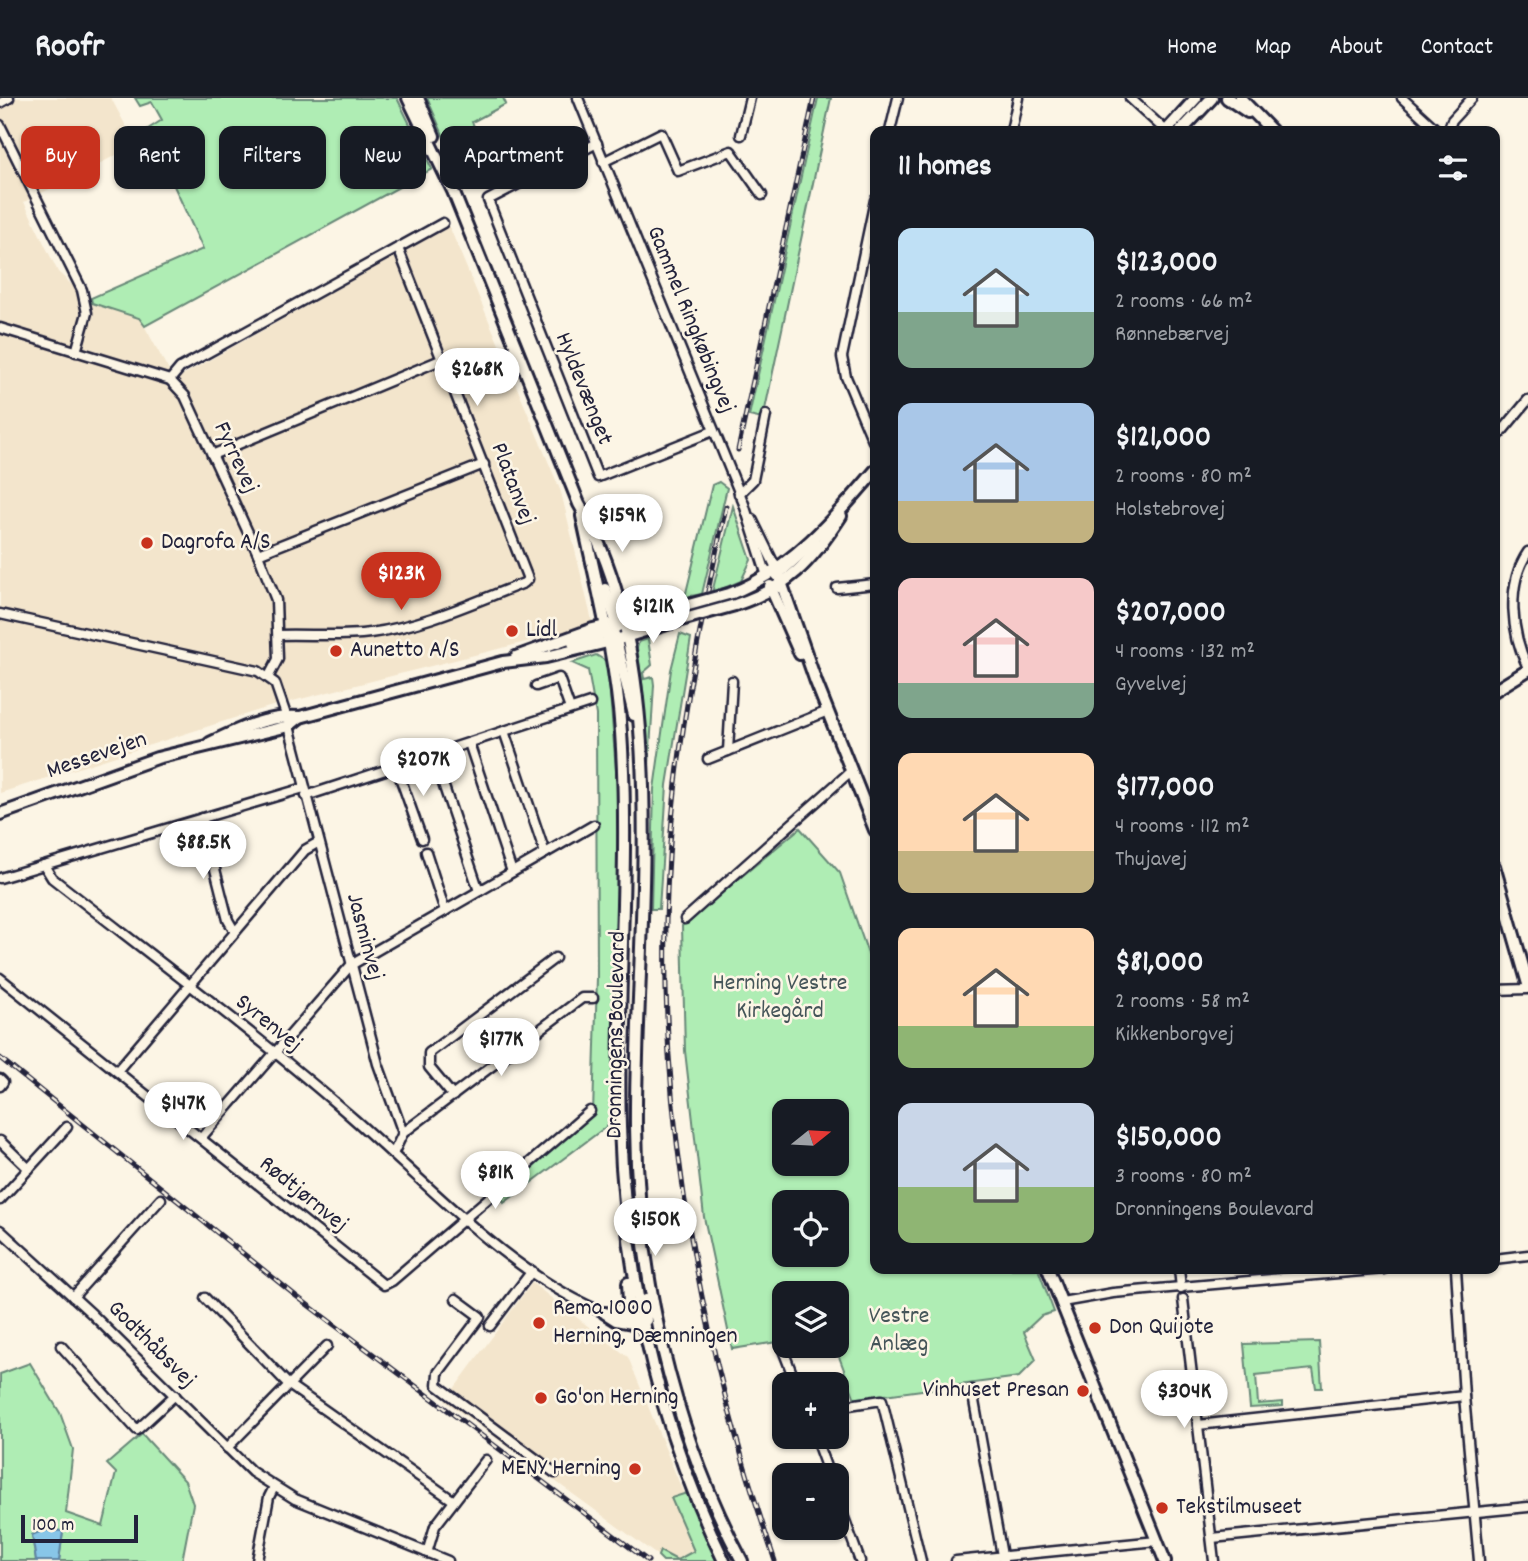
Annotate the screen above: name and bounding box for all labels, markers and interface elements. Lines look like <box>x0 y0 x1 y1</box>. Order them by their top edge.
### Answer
text: Roofr <box>35 25 104 72</box>
text: Home <box>1167 31 1217 65</box>
text: Map <box>1255 31 1291 65</box>
text: About <box>1329 31 1383 65</box>
text: Contact <box>1421 31 1493 65</box>
chip: Buy <box>21 126 100 189</box>
chip: Rent <box>114 126 205 189</box>
chip: Filters <box>219 126 326 189</box>
chip: New <box>340 126 426 189</box>
chip: Apartment <box>440 126 588 189</box>
text: 11 homes <box>898 147 992 190</box>
icon: filters <box>1434 149 1472 187</box>
street label: Gammel Ringkøbingvej <box>637 221 743 419</box>
text: $123,000 <box>1115 243 1218 286</box>
icon: home <box>954 256 1038 340</box>
text: 2 rooms · 66 m² <box>1115 286 1253 319</box>
text: Rønnebærvej <box>1115 319 1229 352</box>
street label: Hyldevænget <box>545 328 621 451</box>
pin: $268K <box>428 348 526 408</box>
text: $268K <box>451 354 503 387</box>
street label: Fyrrevej <box>204 417 266 499</box>
text: $121,000 <box>1115 418 1211 461</box>
icon: home <box>954 431 1038 515</box>
street label: Platanvej <box>481 438 543 530</box>
text: 2 rooms · 80 m² <box>1115 461 1252 494</box>
pin: $159K <box>573 494 671 554</box>
text: Holstebrovej <box>1115 494 1225 527</box>
text: $159K <box>598 500 646 533</box>
place label: Dagrofa A/S <box>161 526 270 560</box>
marker: Dagrofa A/S <box>139 535 155 551</box>
pin: $123K <box>352 552 450 612</box>
text: $123K <box>377 558 425 591</box>
pin: $121K <box>604 586 702 645</box>
text: $121K <box>632 591 674 624</box>
text: $207,000 <box>1115 593 1226 636</box>
icon: home <box>954 606 1038 690</box>
place label: Lidl <box>526 614 557 648</box>
marker: Lidl <box>504 623 520 639</box>
place label: Aunetto A/S <box>350 634 460 668</box>
text: 4 rooms · 132 m² <box>1115 636 1255 669</box>
marker: Aunetto A/S <box>328 643 344 659</box>
text: Gyvelvej <box>1115 669 1187 702</box>
street label: Messevejen <box>42 723 152 789</box>
pin: $207K <box>374 738 472 798</box>
text: $207K <box>396 744 450 777</box>
text: $177,000 <box>1115 768 1215 811</box>
icon: home <box>954 781 1038 865</box>
text: 4 rooms · 112 m² <box>1115 811 1250 844</box>
pin: $88.5K <box>146 822 260 881</box>
text: $88.5K <box>175 827 231 860</box>
text: Thujavej <box>1115 844 1187 877</box>
street label: Jasminvej <box>336 890 392 984</box>
street label: Dronningens Boulevard <box>598 931 636 1139</box>
text: $81,000 <box>1115 943 1204 986</box>
icon: home <box>954 956 1038 1040</box>
park label: Herning Vestre Kirkegård <box>713 967 847 1029</box>
street label: Syrenvej <box>227 986 309 1062</box>
text: 2 rooms · 58 m² <box>1115 986 1250 1019</box>
pin: $177K <box>452 1018 550 1078</box>
text: Kikkenborgvej <box>1115 1019 1234 1052</box>
text: $177K <box>479 1024 523 1057</box>
pin: $147K <box>134 1082 232 1142</box>
text: $147K <box>160 1088 206 1121</box>
north arrow <box>772 1099 849 1176</box>
map controls <box>772 1099 849 1540</box>
text: $150,000 <box>1115 1118 1222 1161</box>
icon: home <box>954 1131 1038 1215</box>
street label: Rødtjørnvej <box>251 1148 355 1242</box>
pin: $81K <box>454 1152 536 1211</box>
text: $81K <box>477 1157 513 1190</box>
text: 3 rooms · 80 m² <box>1115 1161 1252 1194</box>
button: locate <box>772 1190 849 1267</box>
text: Dronningens Boulevard <box>1115 1194 1314 1227</box>
pin: $150K <box>606 1198 704 1258</box>
text: $150K <box>630 1204 680 1237</box>
button: layers <box>772 1281 849 1358</box>
place label: Rema 1000 Herning, Dæmningen <box>553 1292 738 1354</box>
street label: Godthåbsvej <box>99 1293 203 1397</box>
park label: Vestre Anlæg <box>869 1300 929 1362</box>
place label: Don Quijote <box>1109 1311 1214 1345</box>
marker: Rema 1000 Herning, Dæmningen <box>531 1315 547 1331</box>
marker: Don Quijote <box>1087 1320 1103 1336</box>
pin: $304K <box>1135 1370 1233 1430</box>
button: + <box>772 1372 849 1449</box>
place label: Vinhuset Presan <box>923 1374 1069 1408</box>
text: $304K <box>1157 1376 1211 1409</box>
place label: Go'on Herning <box>555 1381 679 1415</box>
marker: Vinhuset Presan <box>1075 1383 1091 1399</box>
marker: Go'on Herning <box>533 1390 549 1406</box>
place label: MENY Herning <box>501 1452 621 1486</box>
marker: MENY Herning <box>627 1461 643 1477</box>
button: − <box>772 1463 849 1540</box>
place label: Tekstilmuseet <box>1176 1491 1302 1525</box>
marker: Tekstilmuseet <box>1154 1500 1170 1516</box>
scale bar <box>21 1512 138 1544</box>
text: 100 m <box>32 1513 74 1540</box>

